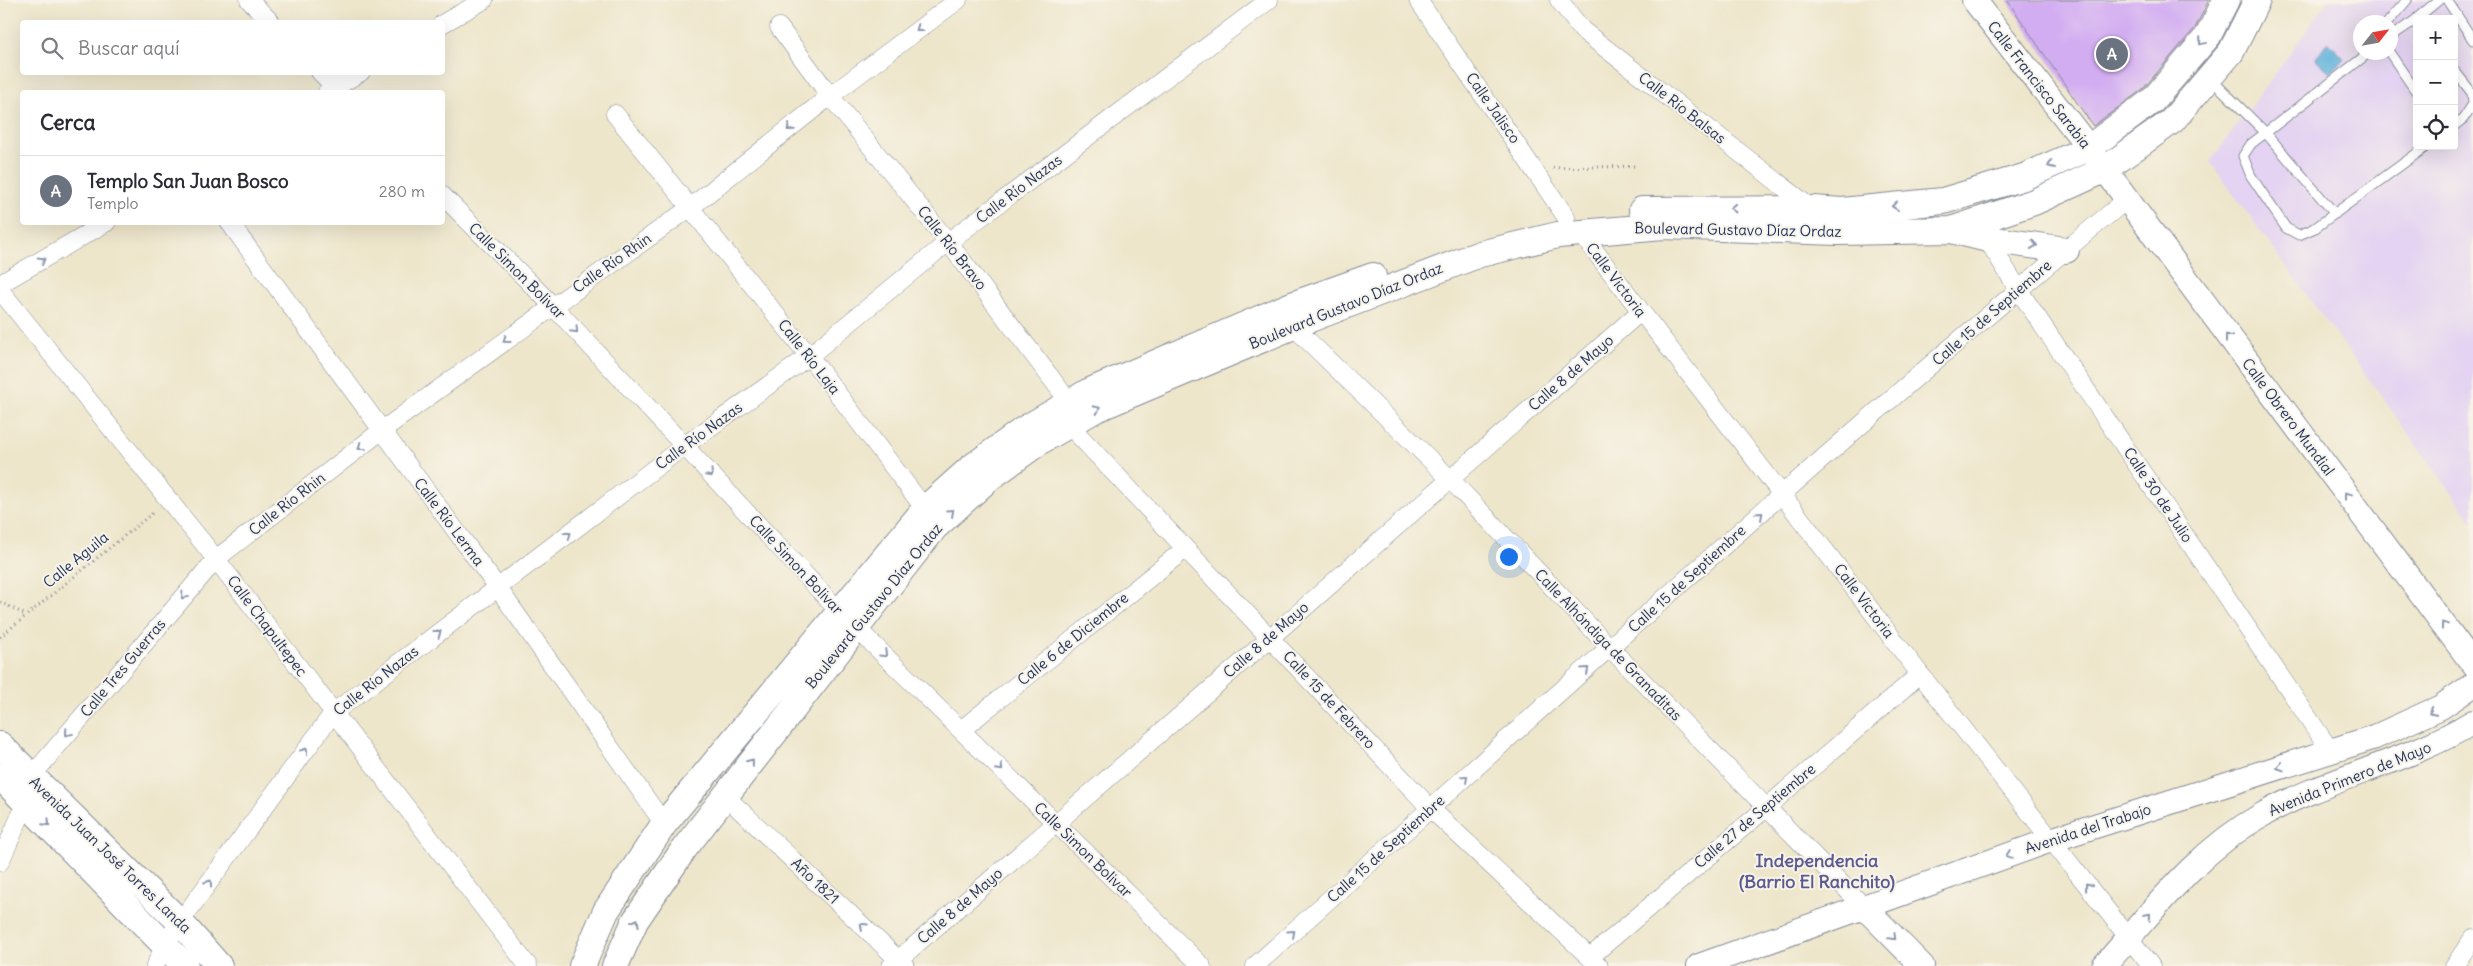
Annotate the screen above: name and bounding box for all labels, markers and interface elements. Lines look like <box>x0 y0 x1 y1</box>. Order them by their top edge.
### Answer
north arrow <box>2353 15 2398 60</box>
map controls <box>2413 15 2458 150</box>
button: + <box>2413 15 2458 60</box>
street label: Calle Francisco Sarabia <box>1984 17 2095 153</box>
search box <box>20 20 445 75</box>
one-way arrow <box>916 24 925 32</box>
icon: search <box>38 34 66 62</box>
pin: A <box>2096 35 2128 73</box>
text: Buscar aquí <box>78 36 179 60</box>
one-way arrow <box>2199 37 2208 46</box>
button: − <box>2413 60 2458 105</box>
street label: Calle Río Balsas <box>1635 68 1730 148</box>
street label: Calle Jalisco <box>1462 69 1525 147</box>
button: locate <box>2413 105 2458 150</box>
text: Cerca <box>40 109 95 136</box>
one-way arrow <box>787 123 796 131</box>
street label: Calle Río Nazas <box>972 150 1066 227</box>
one-way arrow <box>2047 159 2056 170</box>
text: Templo San Juan Bosco <box>87 169 289 193</box>
text: A <box>51 181 61 201</box>
text: 280 m <box>379 181 425 201</box>
text: Templo <box>87 193 139 213</box>
one-way arrow <box>1890 200 1898 211</box>
street label: Calle Río Bravo <box>914 202 991 294</box>
one-way arrow <box>1728 203 1736 213</box>
street label: Calle Simon Bolivar <box>465 218 570 323</box>
street label: Boulevard Gustavo Díaz Ordaz <box>1634 218 1842 241</box>
street label: Calle Río Rhin <box>569 228 655 297</box>
street label: Calle Victoria <box>1582 239 1651 321</box>
one-way arrow <box>2030 239 2038 250</box>
one-way arrow <box>37 256 46 266</box>
street label: Calle 15 de Septiembre <box>1928 256 2055 370</box>
street label: Boulevard Gustavo Díaz Ordaz <box>1246 258 1445 353</box>
street label: Calle Río Laja <box>774 315 845 398</box>
one-way arrow <box>569 324 578 333</box>
street label: Calle 8 de Mayo <box>1524 330 1617 415</box>
one-way arrow <box>502 334 511 343</box>
one-way arrow <box>2226 334 2234 343</box>
street label: Calle Obrero Mundial <box>2238 354 2339 479</box>
street label: Calle Río Nazas <box>652 398 746 474</box>
one-way arrow <box>1092 405 1101 415</box>
one-way arrow <box>357 441 367 450</box>
street label: Calle 30 de Julio <box>2120 444 2197 546</box>
street label: Calle Río Rhin <box>245 468 329 539</box>
one-way arrow <box>704 468 713 477</box>
street label: Calle Río Lerma <box>410 474 489 570</box>
one-way arrow <box>2344 492 2352 501</box>
one-way arrow <box>945 509 954 518</box>
street label: Calle Simon Bolivar <box>745 511 847 618</box>
one-way arrow <box>1754 512 1763 521</box>
street label: Boulevard Gustavo Díaz Ordaz <box>801 519 946 692</box>
street label: Calle 15 de Septiembre <box>1624 521 1749 636</box>
street label: Calle Aguila <box>39 527 113 592</box>
one-way arrow <box>562 532 571 540</box>
your location <box>1496 544 1522 570</box>
street label: Calle Victoria <box>1830 560 1899 642</box>
street label: Calle Alhóndiga de Granaditas <box>1531 565 1686 725</box>
street label: Calle Chapultepec <box>223 571 312 680</box>
street label: Calle 6 de Diciembre <box>1013 588 1132 689</box>
one-way arrow <box>182 590 190 599</box>
street label: Calle 8 de Mayo <box>1219 597 1312 682</box>
street label: Calle Tres Guerras <box>76 614 169 721</box>
one-way arrow <box>2441 621 2450 631</box>
one-way arrow <box>432 630 442 639</box>
street label: Calle Río Nazas <box>329 641 422 720</box>
street label: Calle 15 de Febrero <box>1279 647 1380 753</box>
one-way arrow <box>878 648 887 657</box>
one-way arrow <box>1580 667 1589 676</box>
one-way arrow <box>2428 706 2437 716</box>
one-way arrow <box>65 728 74 737</box>
street label: Avenida Primero de Mayo <box>2266 737 2434 820</box>
one-way arrow <box>299 748 308 757</box>
one-way arrow <box>745 758 754 767</box>
street label: Calle 27 de Septiembre <box>1690 759 1819 872</box>
one-way arrow <box>2276 761 2284 771</box>
one-way arrow <box>994 762 1003 771</box>
street label: Avenida Juan José Torres Landa <box>25 772 196 937</box>
one-way arrow <box>1459 775 1468 784</box>
street label: Calle 15 de Septiembre <box>1323 791 1448 906</box>
street label: Calle Simon Bolivar <box>1030 798 1136 901</box>
street label: Avenida del Trabajo <box>2022 799 2153 858</box>
one-way arrow <box>41 818 50 827</box>
district label: Independencia (Barrio El Ranchito) <box>1739 849 1895 893</box>
one-way arrow <box>2005 849 2013 859</box>
street label: Año 1821 <box>787 854 843 908</box>
street label: Calle 8 de Mayo <box>913 863 1006 948</box>
one-way arrow <box>203 879 212 889</box>
one-way arrow <box>2085 883 2093 892</box>
one-way arrow <box>2142 913 2151 922</box>
one-way arrow <box>629 918 639 927</box>
one-way arrow <box>859 923 868 932</box>
one-way arrow <box>1286 930 1295 939</box>
one-way arrow <box>1887 931 1896 940</box>

